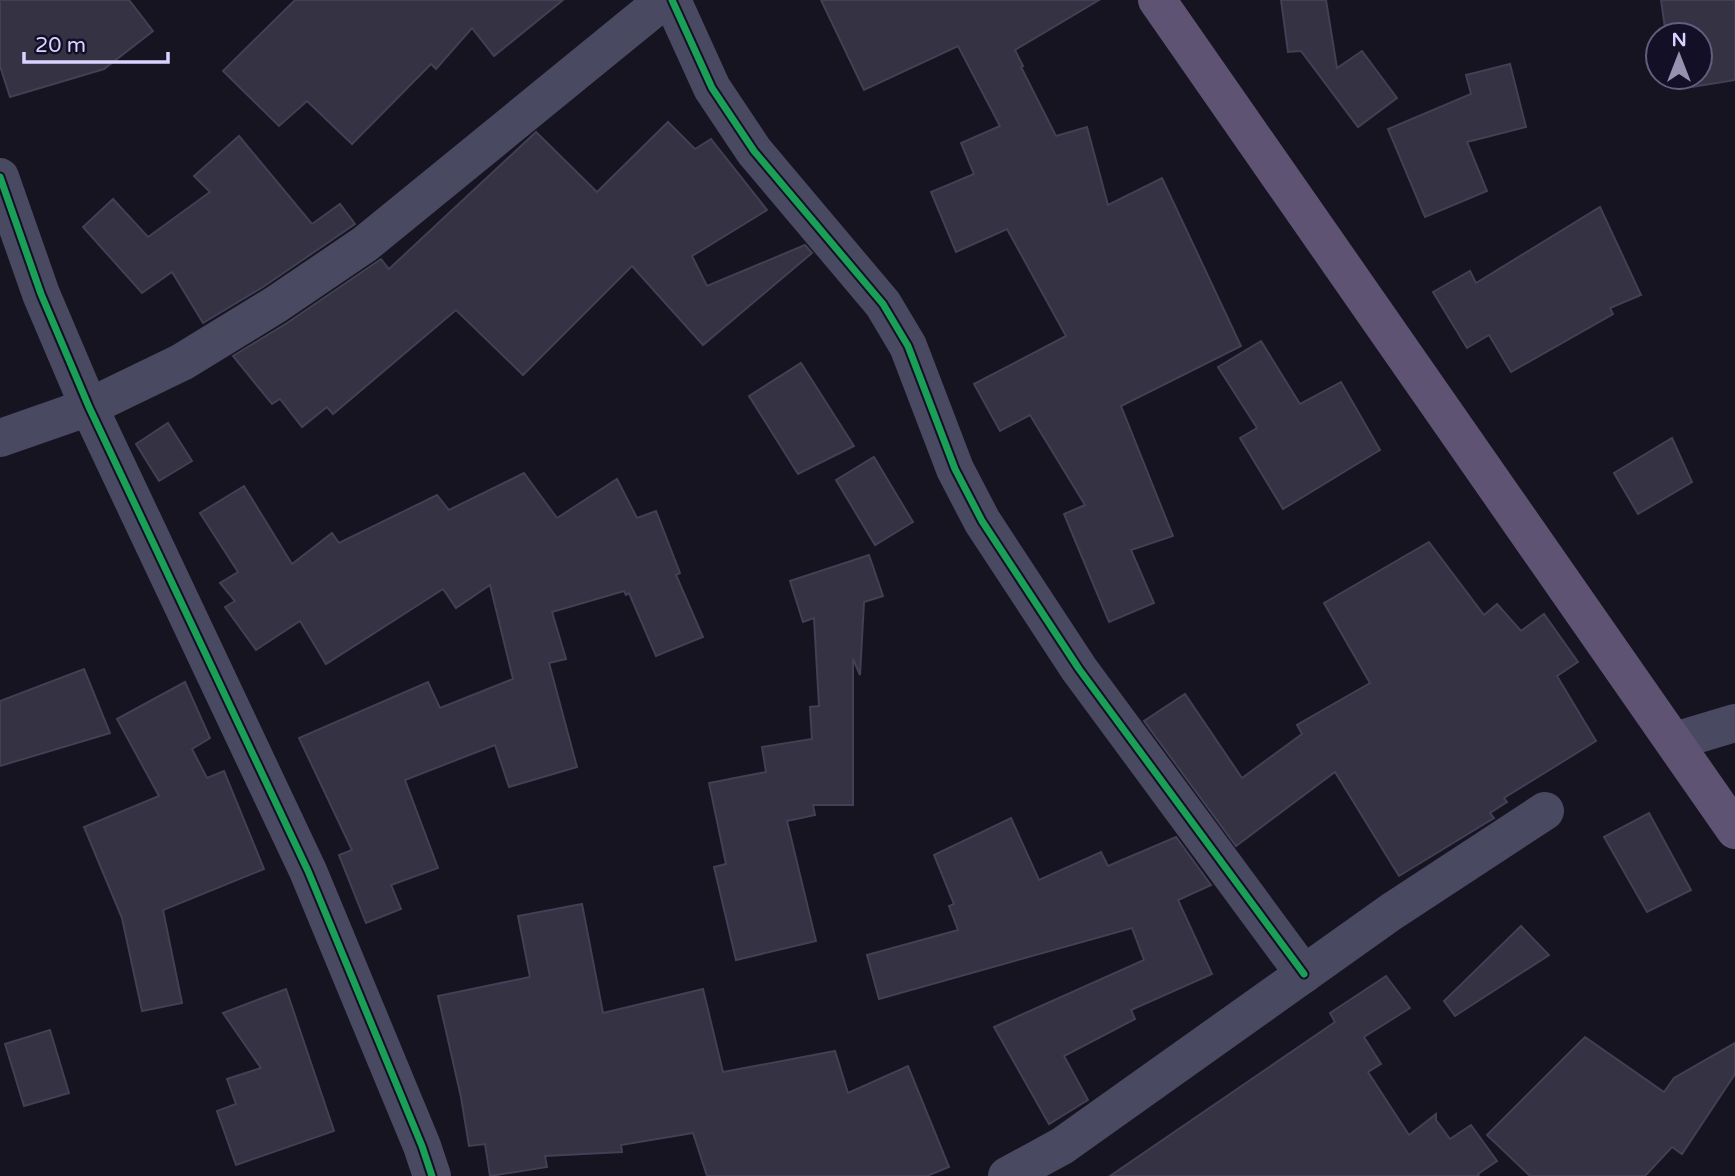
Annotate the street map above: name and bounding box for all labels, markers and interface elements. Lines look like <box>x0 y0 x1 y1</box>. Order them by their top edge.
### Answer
scale bar <box>24 21 168 65</box>
north arrow <box>1644 21 1714 91</box>
text: N <box>1671 29 1687 51</box>
text: 20 m <box>35 33 86 58</box>

